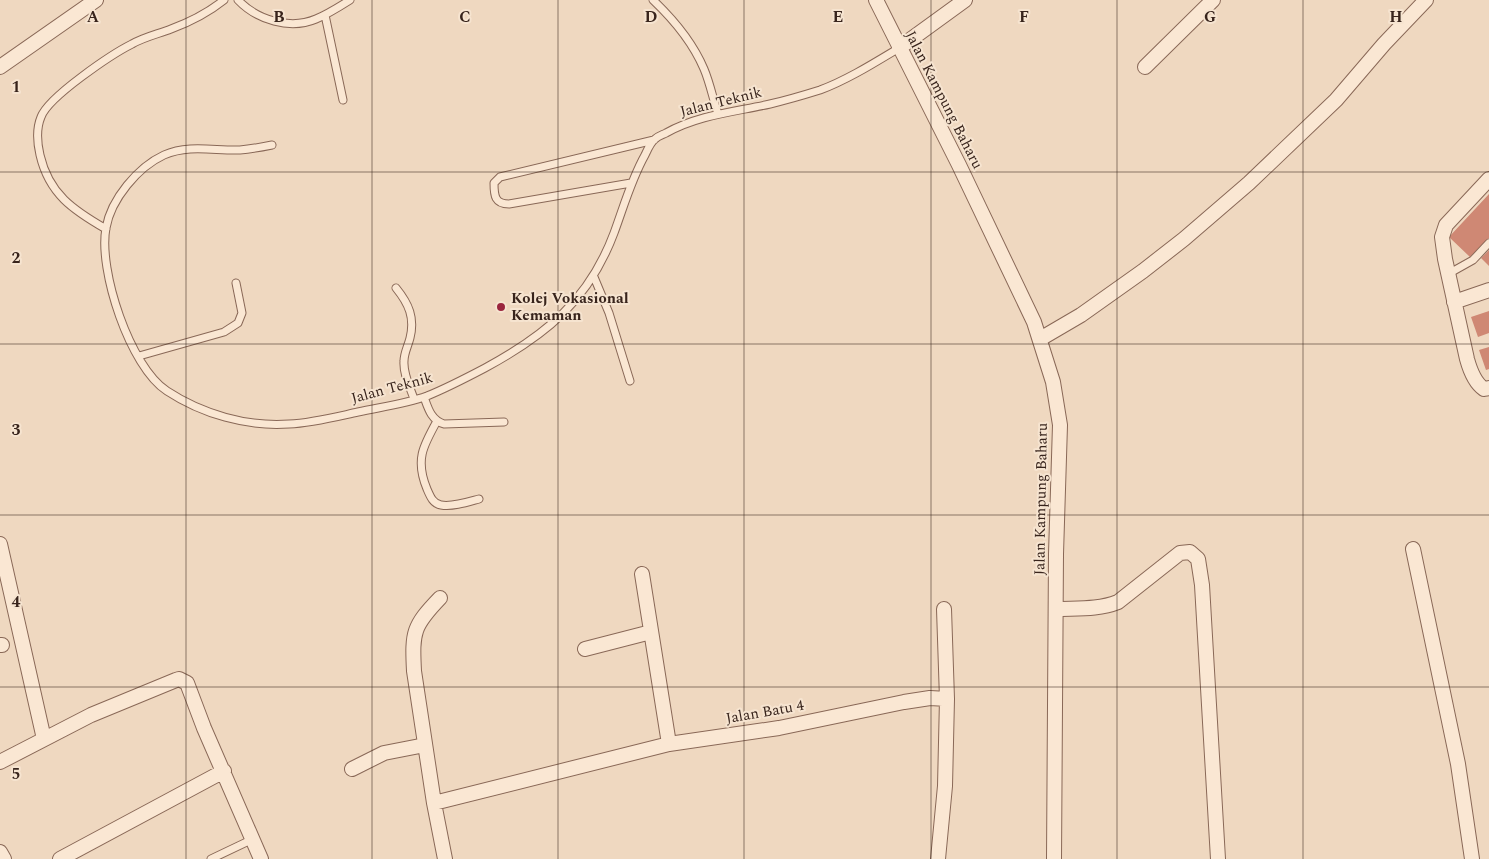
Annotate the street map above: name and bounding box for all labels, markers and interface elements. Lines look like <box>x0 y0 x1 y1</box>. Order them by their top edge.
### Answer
text: A <box>87 5 100 29</box>
text: B <box>273 5 285 29</box>
text: C <box>459 5 471 29</box>
text: D <box>645 5 658 29</box>
text: E <box>833 5 843 29</box>
text: F <box>1019 5 1029 29</box>
text: G <box>1204 5 1216 29</box>
text: H <box>1389 5 1403 29</box>
street label: Jalan Kampung Baharu <box>899 27 989 173</box>
text: 1 <box>12 75 20 99</box>
street label: Jalan Teknik <box>678 81 764 123</box>
text: 2 <box>12 246 21 270</box>
place label: Kolej Vokasional Kemaman <box>511 287 629 327</box>
marker: Kolej Vokasional Kemaman <box>495 301 507 313</box>
street label: Jalan Teknik <box>349 366 435 410</box>
text: 3 <box>12 418 21 442</box>
street label: Jalan Kampung Baharu <box>1028 422 1054 576</box>
text: 4 <box>12 590 21 614</box>
street label: Jalan Batu 4 <box>724 694 806 730</box>
text: 5 <box>12 762 20 786</box>

